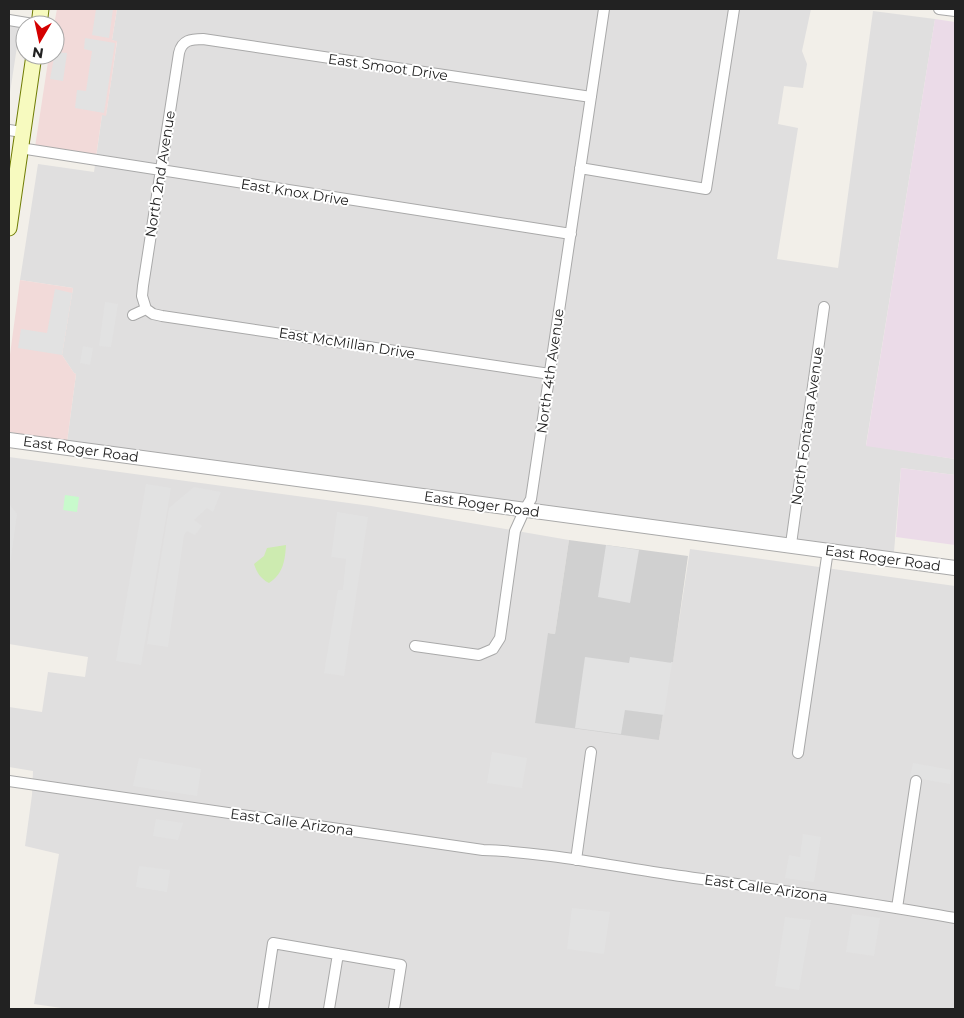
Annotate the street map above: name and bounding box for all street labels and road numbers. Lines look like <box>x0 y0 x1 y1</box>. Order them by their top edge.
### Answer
street label: East Smoot Drive <box>327 50 449 84</box>
street label: North 2nd Avenue <box>141 109 179 239</box>
street label: East Knox Drive <box>240 175 350 209</box>
street label: North 4th Avenue <box>532 307 568 435</box>
street label: East McMillan Drive <box>278 323 416 363</box>
street label: North Fontana Avenue <box>787 346 827 506</box>
street label: East Roger Road <box>22 432 140 466</box>
street label: East Roger Road <box>423 487 541 521</box>
street label: East Roger Road <box>824 541 942 575</box>
street label: East Calle Arizona <box>229 804 355 840</box>
street label: East Calle Arizona <box>703 870 829 906</box>

